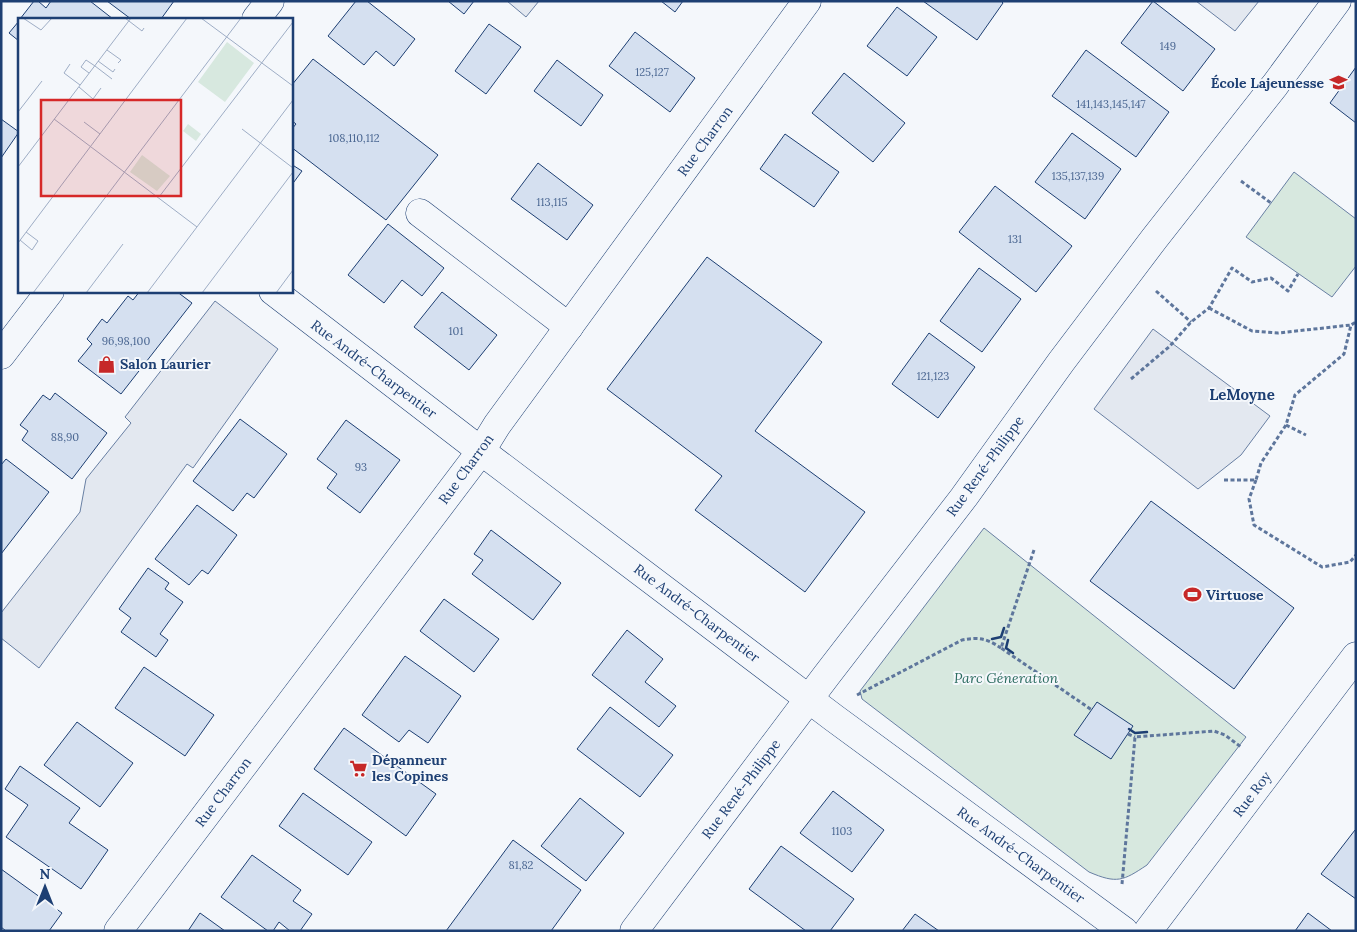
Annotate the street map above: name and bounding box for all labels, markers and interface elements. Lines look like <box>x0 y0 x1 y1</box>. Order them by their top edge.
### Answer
inset map <box>18 18 292 292</box>
house number: 149 <box>1160 39 1176 53</box>
house number: 125,127 <box>635 65 669 79</box>
school or university icon: École Lajeunesse <box>1328 73 1348 93</box>
place label: École Lajeunesse <box>1211 74 1324 92</box>
house number: 141,143,145,147 <box>1076 97 1146 111</box>
street label: Rue Charron <box>673 102 737 180</box>
house number: 108,110,112 <box>328 131 380 145</box>
house number: 135,137,139 <box>1052 169 1104 183</box>
house number: 113,115 <box>537 195 567 209</box>
house number: 131 <box>1008 232 1022 246</box>
street label: Rue André-Charpentier <box>307 316 441 422</box>
house number: 101 <box>449 324 463 338</box>
house number: 96,98,100 <box>102 334 150 348</box>
shop icon: Salon Laurier <box>96 354 116 374</box>
place label: Salon Laurier <box>120 355 211 373</box>
house number: 121,123 <box>917 369 949 383</box>
district label: LeMoyne <box>1209 385 1275 404</box>
street label: Rue René-Philippe <box>942 412 1028 520</box>
house number: 88,90 <box>51 430 79 444</box>
street label: Rue Charron <box>434 430 498 508</box>
house number: 93 <box>355 460 367 474</box>
street label: Rue André-Charpentier <box>630 560 764 666</box>
sports icon: Virtuose <box>1182 585 1202 605</box>
place label: Virtuose <box>1206 586 1264 604</box>
park label: Parc Géneration <box>954 669 1058 687</box>
street label: Rue René-Philippe <box>698 735 785 842</box>
place label: Dépanneur les Copines <box>372 751 448 785</box>
street label: Rue Charron <box>191 753 255 830</box>
supermarket icon: Dépanneur les Copines <box>348 758 368 778</box>
street label: Rue Roy <box>1229 767 1275 820</box>
street label: Rue André-Charpentier <box>954 803 1088 907</box>
house number: 1103 <box>832 824 852 838</box>
house number: 81,82 <box>508 858 534 872</box>
north arrow <box>20 862 70 912</box>
text: N <box>40 865 51 883</box>

